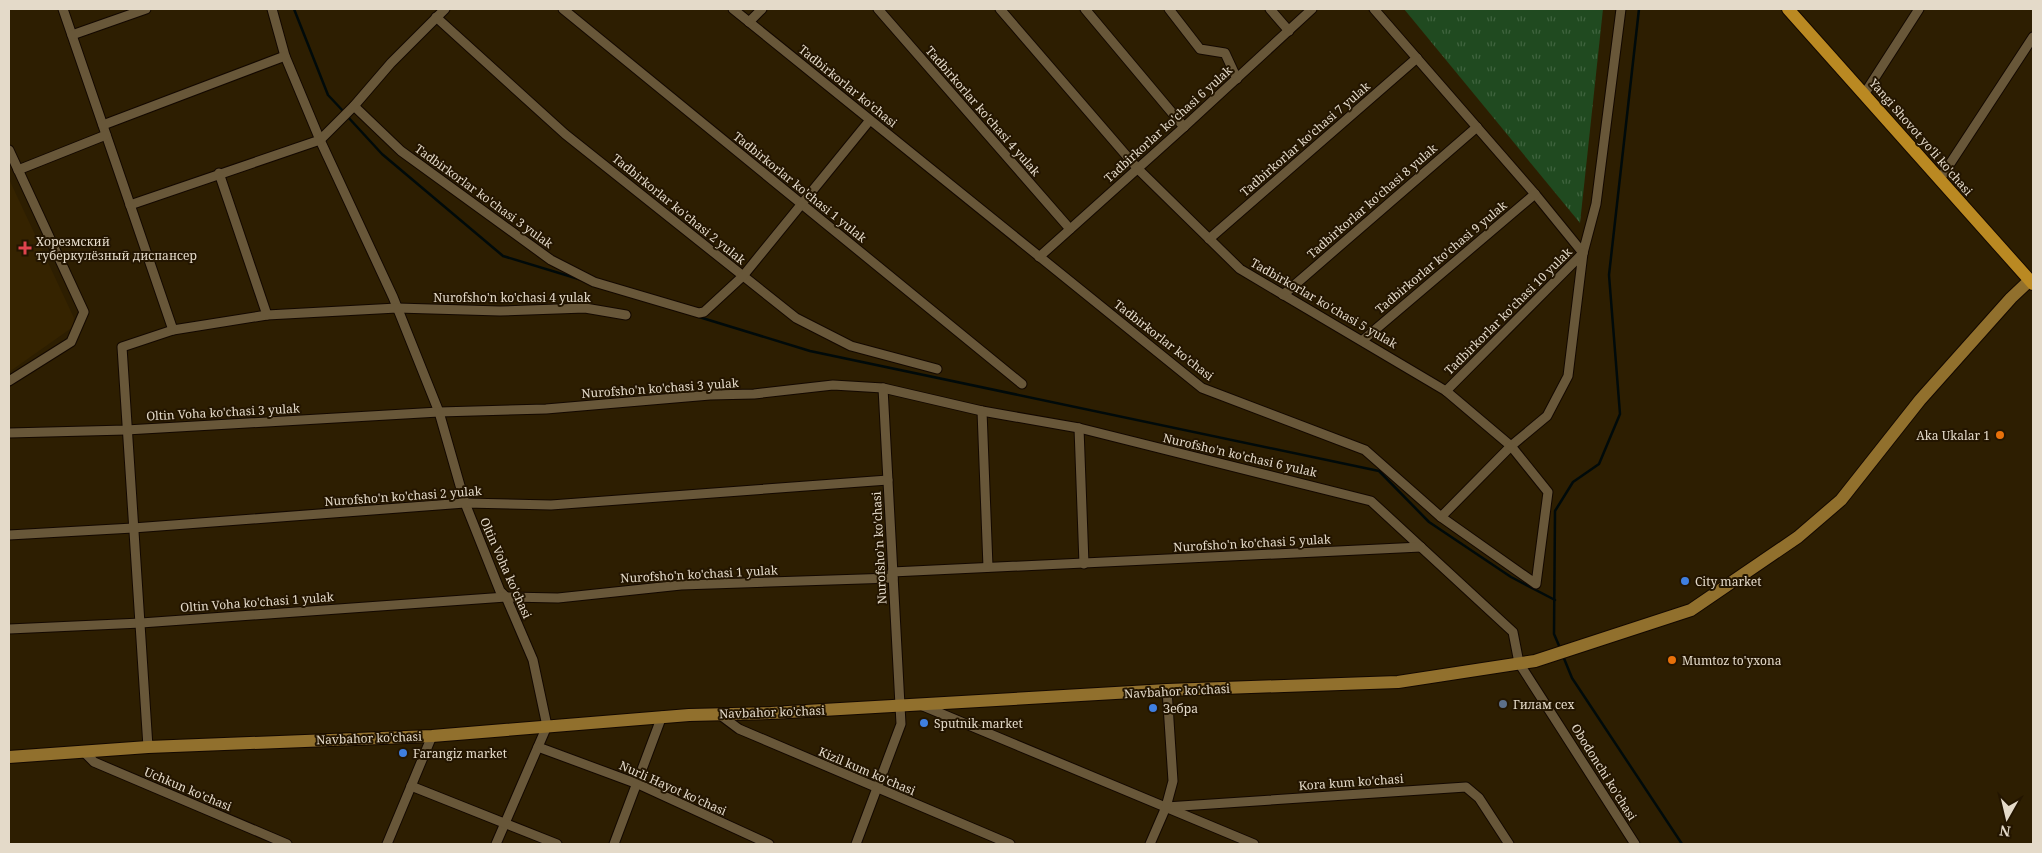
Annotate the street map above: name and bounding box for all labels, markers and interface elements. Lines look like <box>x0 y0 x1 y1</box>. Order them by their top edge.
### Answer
street label: Tadbirkorlar ko'chasi <box>795 41 901 131</box>
street label: Tadbirkorlar ko'chasi 4 yulak <box>922 42 1045 180</box>
street label: Tadbirkorlar ko'chasi 6 yulak <box>1100 61 1236 186</box>
street label: Yangi Shovot yo'li ko'chasi <box>1865 74 1977 199</box>
street label: Tadbirkorlar ko'chasi 7 yulak <box>1236 77 1374 200</box>
street label: Tadbirkorlar ko'chasi 1 yulak <box>730 128 871 247</box>
street label: Tadbirkorlar ko'chasi 8 yulak <box>1303 139 1441 262</box>
street label: Tadbirkorlar ko'chasi 3 yulak <box>411 140 557 253</box>
street label: Tadbirkorlar ko'chasi 2 yulak <box>609 150 750 269</box>
street label: Tadbirkorlar ko'chasi 9 yulak <box>1372 196 1511 317</box>
place label: Хорезмский туберкулёзный диспансер <box>36 233 197 264</box>
marker: Хорезмский туберкулёзный диспансер <box>18 241 32 255</box>
street label: Tadbirkorlar ko'chasi 10 yulak <box>1441 243 1576 378</box>
street label: Tadbirkorlar ko'chasi 5 yulak <box>1247 254 1401 353</box>
street label: Nurofsho'n ko'chasi 4 yulak <box>433 289 592 306</box>
street label: Tadbirkorlar ko'chasi <box>1111 296 1218 384</box>
street label: Nurofsho'n ko'chasi 3 yulak <box>581 374 740 402</box>
street label: Oltin Voha ko'chasi 3 yulak <box>146 399 301 425</box>
place label: Aka Ukalar 1 <box>1916 427 1990 444</box>
street label: Nurofsho'n ko'chasi 6 yulak <box>1161 429 1320 481</box>
marker: Aka Ukalar 1 <box>1994 429 2006 441</box>
street label: Nurofsho'n ko'chasi 2 yulak <box>324 482 483 510</box>
street label: Nurofsho'n ko'chasi <box>868 491 890 605</box>
street label: Oltin Voha ko'chasi <box>476 515 536 621</box>
street label: Nurofsho'n ko'chasi 5 yulak <box>1173 530 1332 556</box>
street label: Nurofsho'n ko'chasi 1 yulak <box>620 561 779 587</box>
place label: City market <box>1695 573 1762 590</box>
marker: City market <box>1679 575 1691 587</box>
street label: Oltin Voha ko'chasi 1 yulak <box>180 588 335 616</box>
place label: Mumtoz to'yxona <box>1682 652 1782 669</box>
marker: Mumtoz to'yxona <box>1666 654 1678 666</box>
street label: Navbahor ko'chasi <box>1124 680 1230 702</box>
place label: Гилам сех <box>1513 696 1574 713</box>
marker: Гилам сех <box>1497 698 1509 710</box>
place label: Зебра <box>1163 700 1198 717</box>
street label: Navbahor ko'chasi <box>719 702 825 722</box>
marker: Зебра <box>1147 702 1159 714</box>
place label: Sputnik market <box>934 715 1023 732</box>
marker: Sputnik market <box>918 717 930 729</box>
street label: Obodonchi ko'chasi <box>1567 720 1641 824</box>
street label: Navbahor ko'chasi <box>316 728 422 748</box>
street label: Kizil kum ko'chasi <box>816 743 918 799</box>
place label: Farangiz market <box>413 745 507 762</box>
marker: Farangiz market <box>397 747 409 759</box>
street label: Nurli Hayot ko'chasi <box>617 757 730 819</box>
street label: Uchkun ko'chasi <box>142 763 234 815</box>
street label: Kora kum ko'chasi <box>1298 770 1404 794</box>
north arrow <box>1982 793 2032 843</box>
text: N <box>1998 821 2012 842</box>

